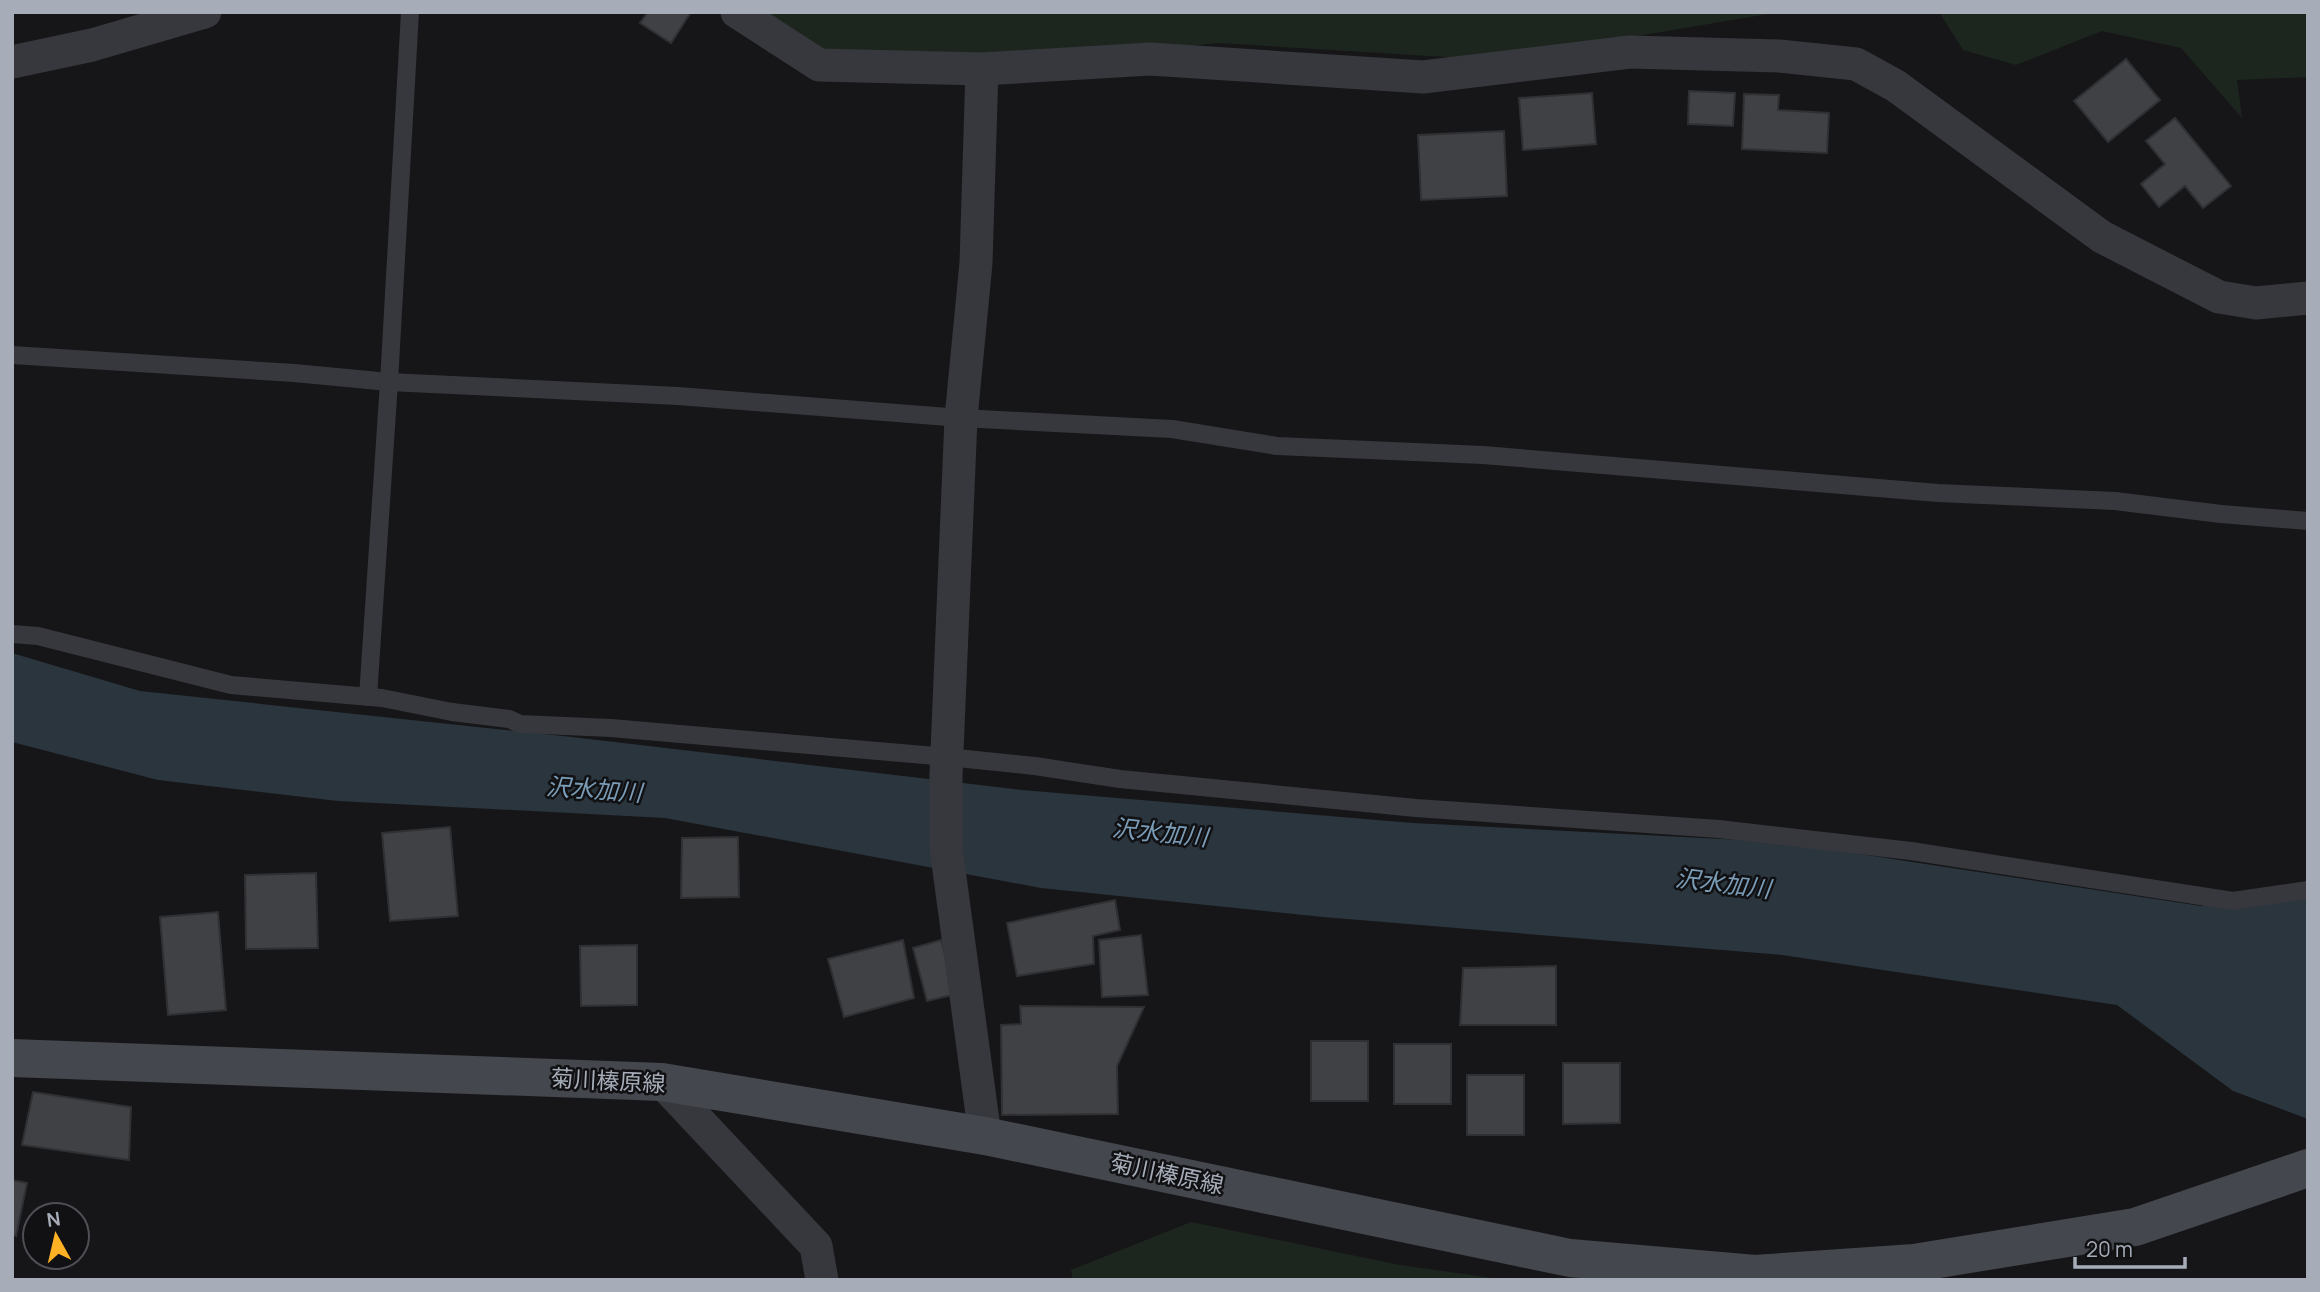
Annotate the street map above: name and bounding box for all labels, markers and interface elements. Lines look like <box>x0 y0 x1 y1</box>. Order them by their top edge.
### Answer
water label: 沢水加川 <box>545 769 646 809</box>
water label: 沢水加川 <box>1111 810 1213 853</box>
water label: 沢水加川 <box>1674 860 1776 905</box>
street label: 菊川榛原線 <box>550 1061 666 1099</box>
street label: 菊川榛原線 <box>1108 1145 1227 1201</box>
north arrow <box>21 1201 91 1271</box>
text: N <box>45 1205 62 1233</box>
scale bar <box>2075 1226 2185 1270</box>
text: 20 m <box>2086 1235 2133 1263</box>

